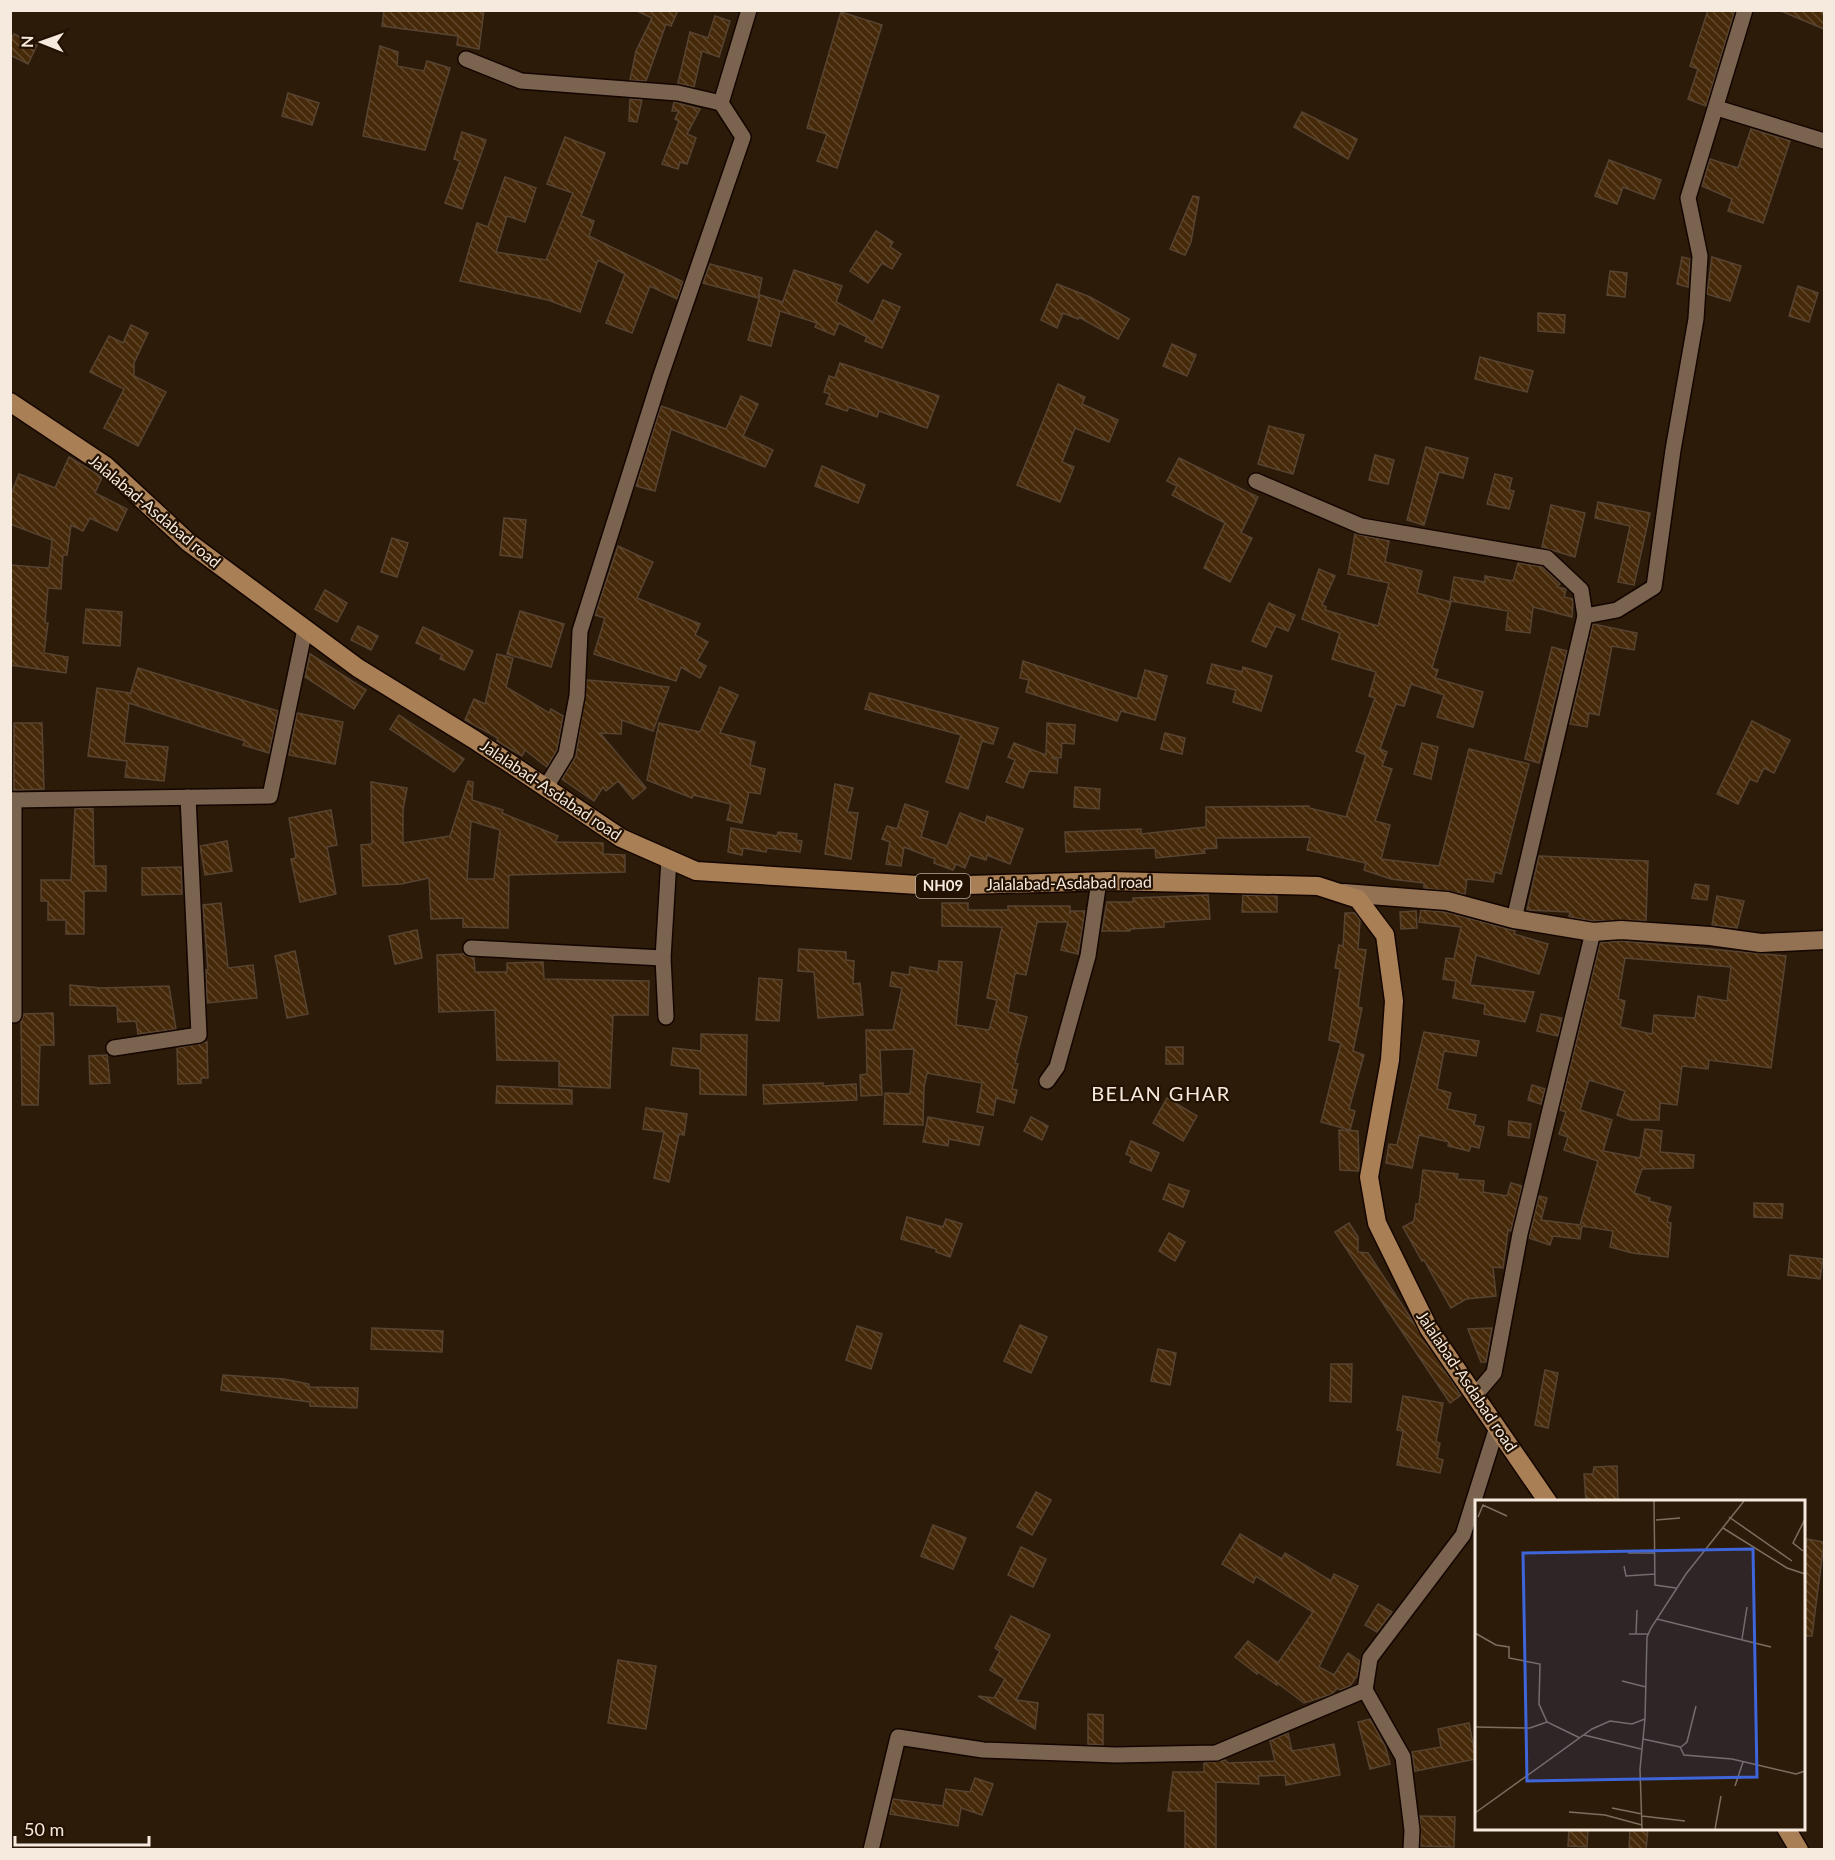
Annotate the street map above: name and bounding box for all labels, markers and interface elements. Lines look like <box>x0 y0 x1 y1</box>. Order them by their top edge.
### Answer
north arrow <box>12 12 72 72</box>
text: N <box>17 35 36 48</box>
street label: Jalalabad-Asdabad road <box>86 450 225 571</box>
street label: Jalalabad-Asdabad road <box>477 735 625 844</box>
street label: Jalalabad-Asdabad road <box>986 872 1152 893</box>
road number: NH09 <box>916 874 970 898</box>
district label: BELAN GHAR <box>1091 1081 1231 1105</box>
street label: Jalalabad-Asdabad road <box>1413 1307 1522 1455</box>
inset map <box>1475 1500 1805 1830</box>
scale bar <box>15 1809 148 1847</box>
text: 50 m <box>24 1818 64 1840</box>

